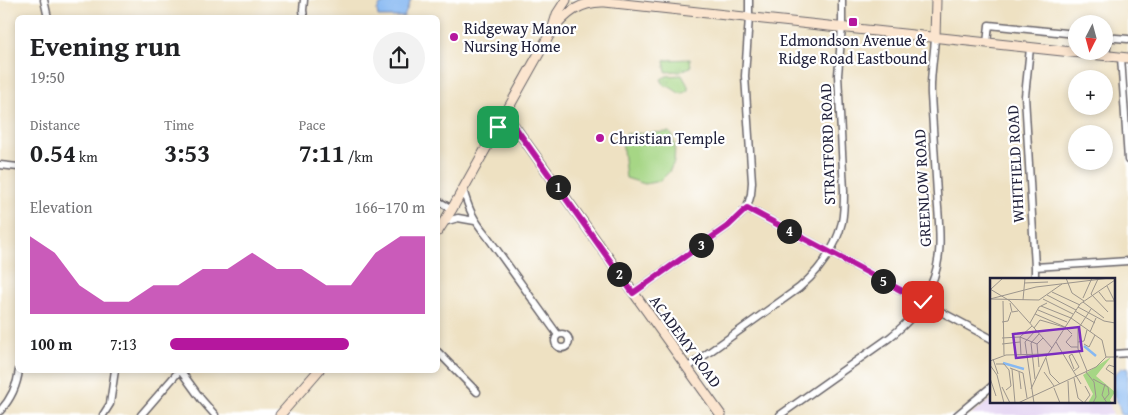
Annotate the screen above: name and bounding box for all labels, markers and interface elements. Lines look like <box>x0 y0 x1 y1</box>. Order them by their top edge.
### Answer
north arrow <box>1068 15 1112 60</box>
map controls <box>1068 15 1113 170</box>
place label: Ridgeway Manor Nursing Home <box>464 16 577 58</box>
marker: Edmondson Avenue & Ridge Road Eastbound <box>847 16 859 28</box>
text: Evening run <box>30 25 181 66</box>
place label: Edmondson Avenue & Ridge Road Eastbound <box>779 28 928 70</box>
marker: Ridgeway Manor Nursing Home <box>448 31 460 43</box>
button: share <box>373 32 425 84</box>
text: 19:50 <box>30 65 65 89</box>
button: + <box>1068 70 1113 115</box>
street label: STRATFORD ROAD <box>813 82 841 205</box>
street label: WHITFIELD ROAD <box>1000 104 1030 223</box>
pin <box>477 106 519 148</box>
icon: arrive <box>484 113 512 141</box>
text: Distance <box>30 115 80 135</box>
text: Time <box>164 115 194 135</box>
text: Pace <box>299 115 326 135</box>
button: − <box>1068 125 1113 170</box>
place label: Christian Temple <box>610 126 725 150</box>
street label: GREENLOW ROAD <box>907 128 937 247</box>
marker: Christian Temple <box>594 132 606 144</box>
text: 0.54 <box>30 135 76 171</box>
text: 3:53 <box>164 135 210 171</box>
text: 7:11 <box>299 135 345 171</box>
text: km <box>76 147 98 167</box>
text: /km <box>345 147 373 167</box>
pin: 1 <box>546 174 570 200</box>
text: 1 <box>555 177 562 197</box>
text: Elevation <box>30 195 93 219</box>
text: 166–170 m <box>355 195 425 219</box>
pin: 4 <box>776 218 802 244</box>
text: 4 <box>786 221 793 241</box>
pin: 3 <box>688 232 714 258</box>
text: 3 <box>698 235 705 255</box>
pin: 2 <box>606 262 632 286</box>
text: 2 <box>616 264 623 284</box>
pin: 5 <box>870 268 896 294</box>
text: 5 <box>880 271 887 291</box>
inset map <box>990 278 1116 402</box>
pin <box>902 281 944 323</box>
icon: check <box>909 288 937 316</box>
street label: ACADEMY ROAD <box>644 290 728 393</box>
text: 100 m <box>30 332 72 356</box>
text: 7:13 <box>110 332 137 356</box>

